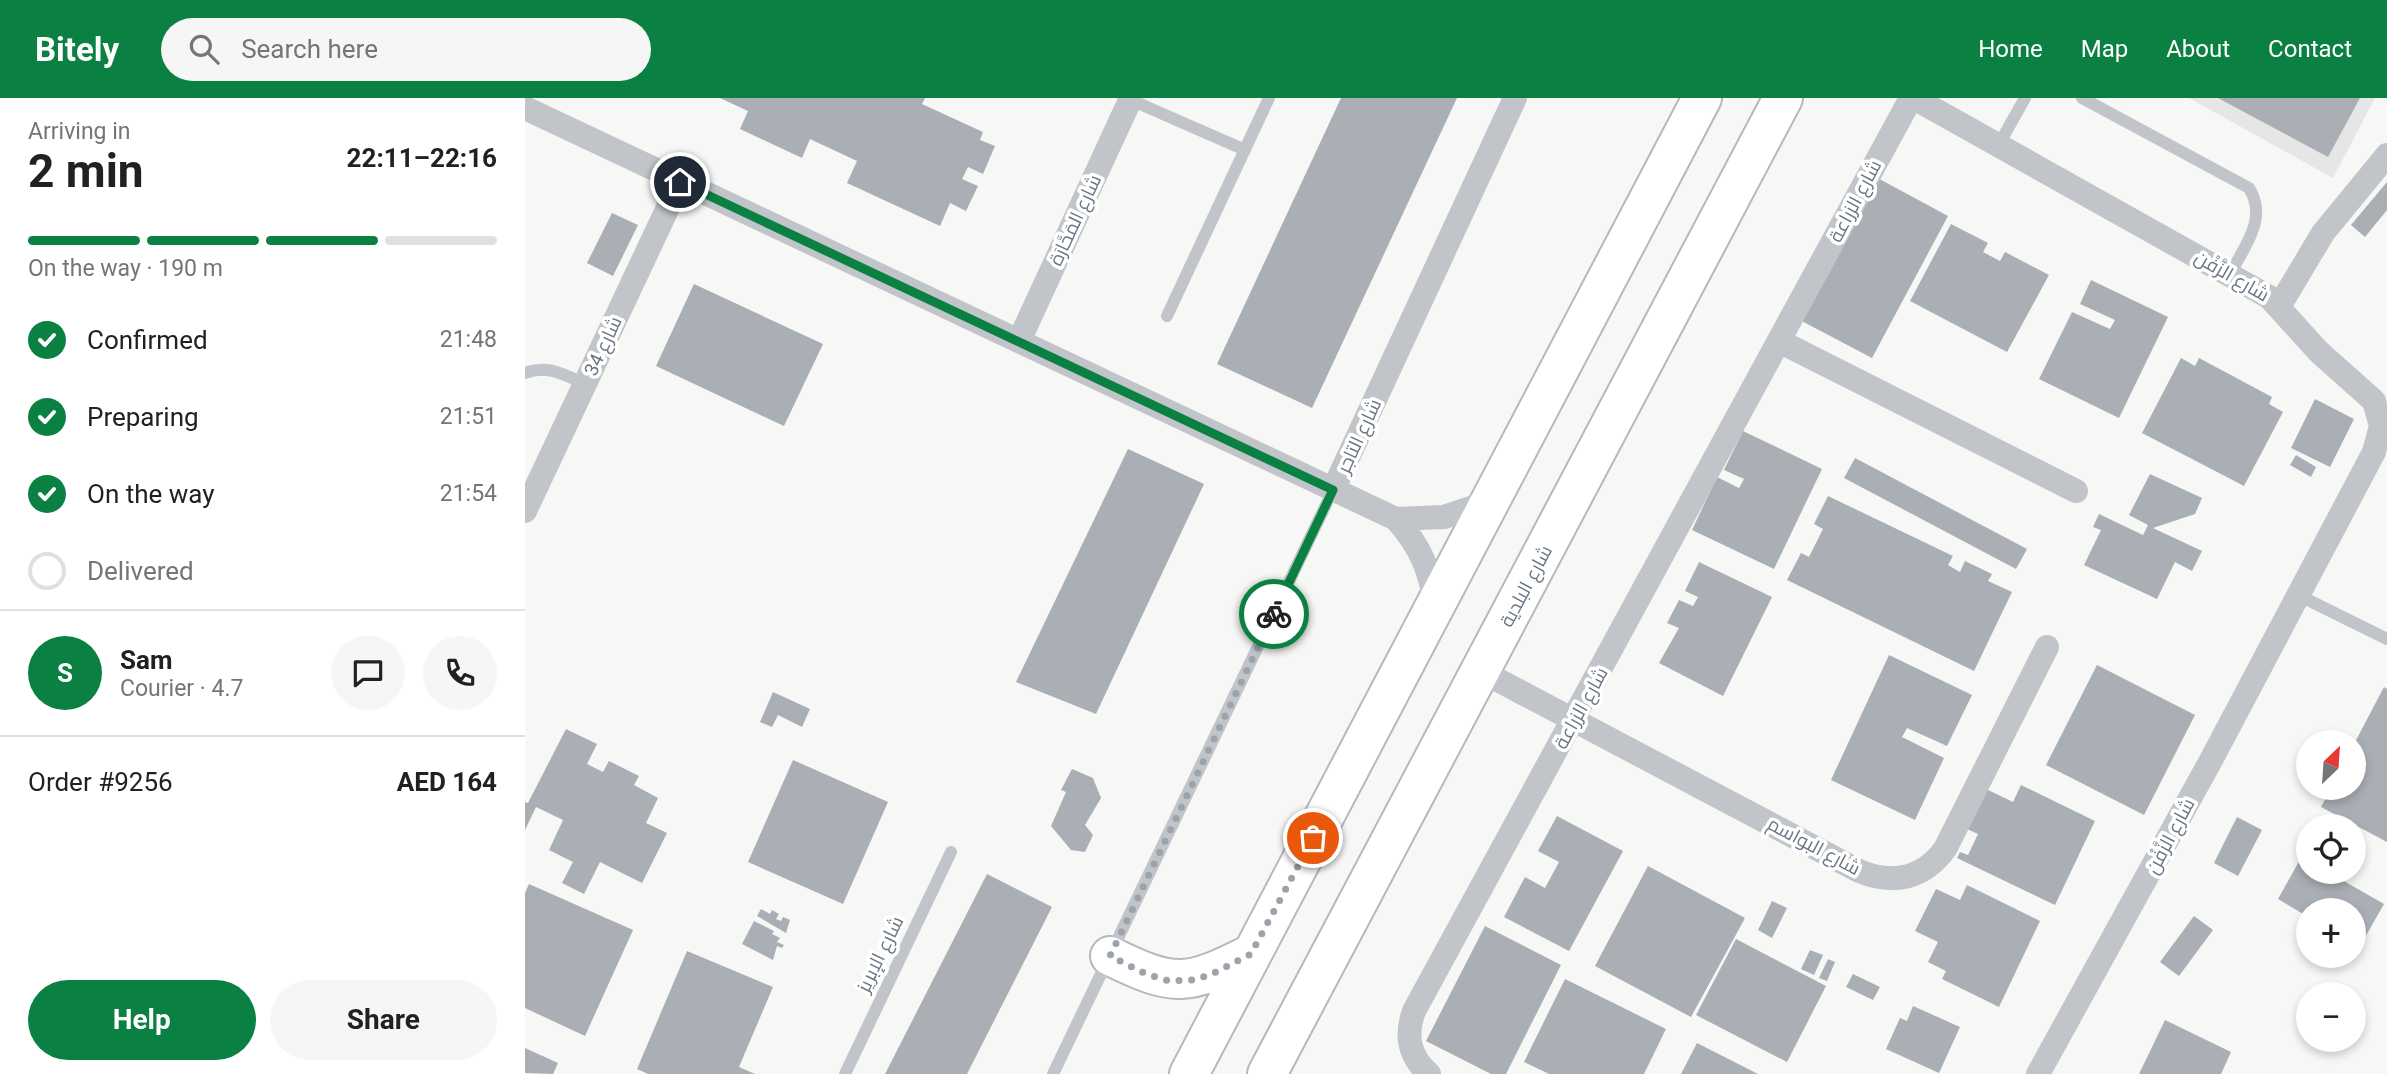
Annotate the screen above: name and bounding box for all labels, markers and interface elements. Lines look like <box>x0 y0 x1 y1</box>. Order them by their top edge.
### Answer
search box <box>161 18 651 81</box>
text: Bitely <box>35 30 119 69</box>
icon: search <box>185 30 223 68</box>
text: Search here <box>241 34 378 64</box>
text: Home <box>1978 35 2043 63</box>
text: Map <box>2081 35 2128 63</box>
text: About <box>2166 35 2230 63</box>
text: Contact <box>2268 35 2352 63</box>
text: Arriving in <box>28 118 131 145</box>
text: 22:11–22:16 <box>347 143 497 173</box>
text: 2 min <box>28 144 144 198</box>
pin <box>650 152 710 212</box>
street label: شارع الزراعة <box>1824 156 1888 247</box>
icon: home <box>661 163 699 201</box>
street label: شارع المَحَّارَة <box>1044 171 1108 270</box>
street label: شارع الزَّفْن <box>2190 245 2273 308</box>
text: On the way · 190 m <box>28 255 223 282</box>
street label: شارع 34 <box>579 313 629 380</box>
icon: check <box>28 321 66 359</box>
text: Confirmed <box>87 325 208 355</box>
text: 21:48 <box>440 326 497 353</box>
street label: شارع التاجر <box>1331 395 1388 479</box>
icon: check <box>28 398 66 436</box>
text: Preparing <box>87 402 199 432</box>
text: 21:51 <box>440 403 497 430</box>
icon: check <box>28 475 66 513</box>
text: On the way <box>87 479 215 509</box>
text: 21:54 <box>440 480 497 507</box>
street label: شارع البلدية <box>1495 541 1559 632</box>
text: Delivered <box>87 556 194 586</box>
courier <box>1239 579 1309 649</box>
icon: bike <box>1255 595 1293 633</box>
button: chat <box>331 636 405 710</box>
button: phone <box>423 636 497 710</box>
text: Sam <box>120 645 172 675</box>
text: S <box>57 658 73 688</box>
street label: شارع الزراعة <box>1549 663 1615 754</box>
text: Courier · 4.7 <box>120 675 243 702</box>
north arrow <box>2296 730 2366 800</box>
map controls <box>2296 730 2366 1052</box>
text: Order #9256 <box>28 767 173 797</box>
text: AED 164 <box>397 767 497 797</box>
street label: شارع الزَّفْن <box>2141 794 2201 879</box>
pin <box>1283 808 1343 868</box>
street label: شارع البواسم <box>1763 812 1864 882</box>
button: locate <box>2296 814 2366 884</box>
icon: bag <box>1294 819 1332 857</box>
button: + <box>2296 898 2366 968</box>
street label: شارع الإبريز <box>851 912 910 998</box>
button: Help <box>28 980 256 1060</box>
button: Share <box>270 980 497 1060</box>
button: − <box>2296 982 2366 1052</box>

